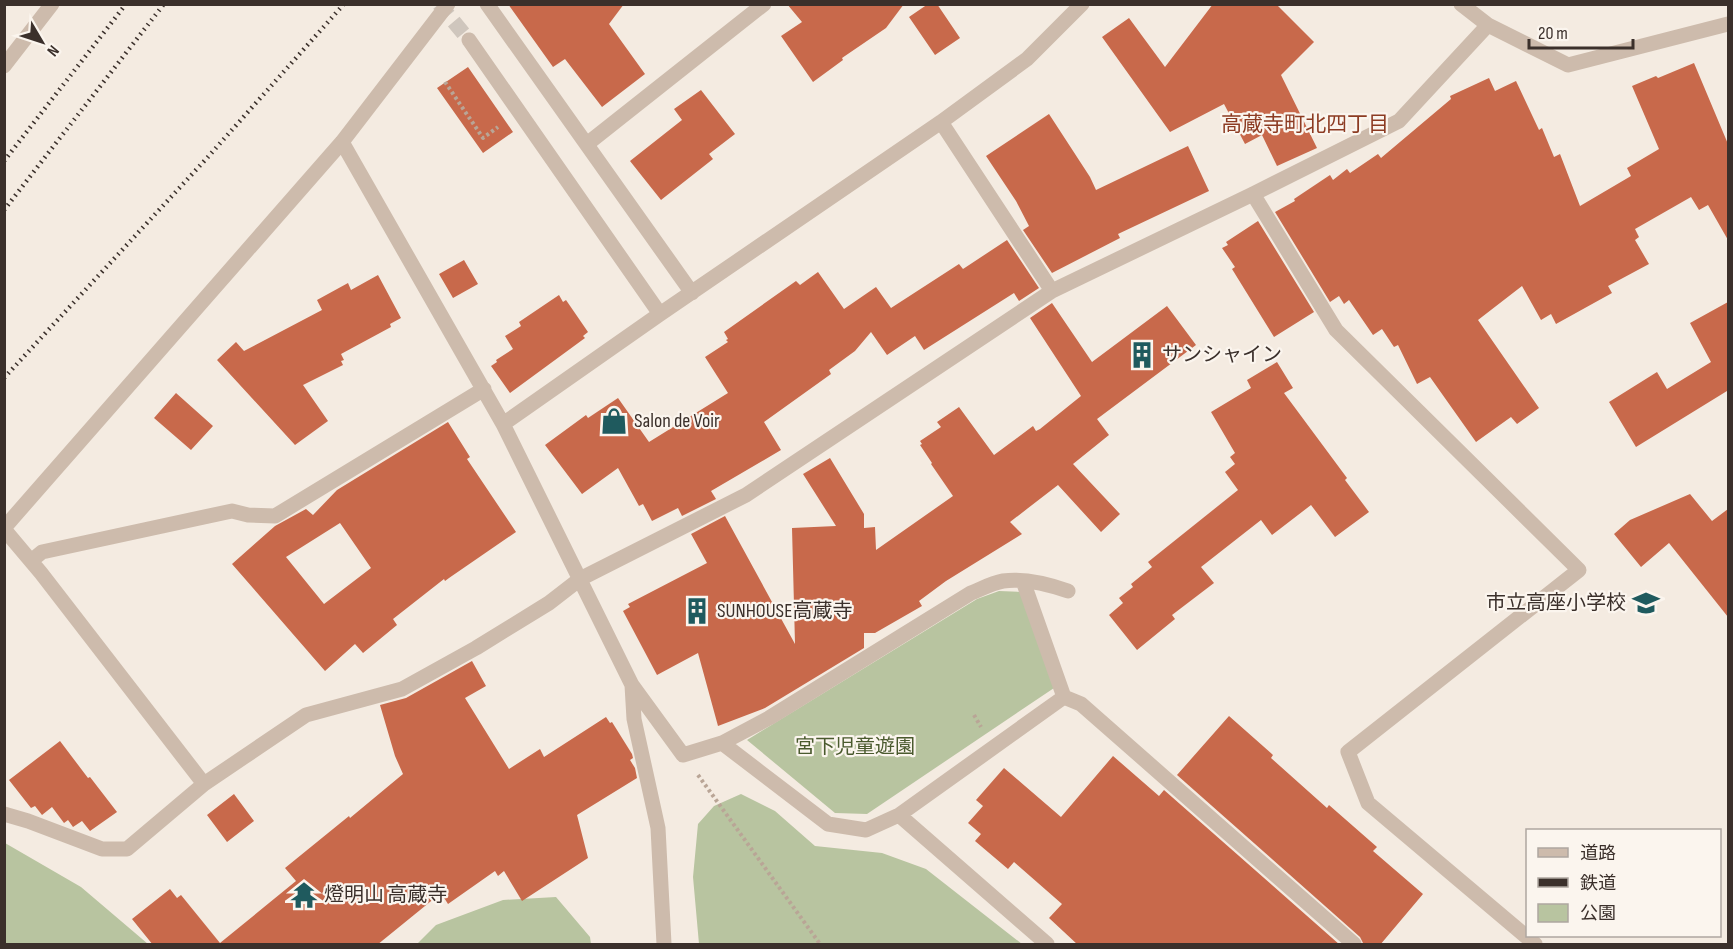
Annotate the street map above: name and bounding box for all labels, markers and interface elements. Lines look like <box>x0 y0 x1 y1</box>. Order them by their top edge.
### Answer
north arrow <box>12 12 72 72</box>
scale bar <box>1529 12 1632 50</box>
text: 20 m <box>1538 23 1568 44</box>
text: N <box>42 41 63 60</box>
district label: 高蔵寺町北四丁目 <box>1221 112 1389 137</box>
building icon: サンシャイン <box>1127 340 1157 370</box>
place label: サンシャイン <box>1162 343 1282 367</box>
shop icon: Salon de Voir <box>599 406 629 436</box>
place label: Salon de Voir <box>634 409 720 433</box>
school or university icon: 市立高座小学校 <box>1631 588 1661 618</box>
place label: 市立高座小学校 <box>1486 591 1626 615</box>
building icon: SUNHOUSE高蔵寺 <box>682 596 712 626</box>
place label: SUNHOUSE高蔵寺 <box>717 599 852 623</box>
park label: 宮下児童遊園 <box>795 735 915 759</box>
legend <box>1526 829 1721 937</box>
text: 道路 <box>1580 843 1616 864</box>
text: 鉄道 <box>1580 873 1616 894</box>
temple icon: 燈明山 高蔵寺 <box>289 880 319 910</box>
place label: 燈明山 高蔵寺 <box>324 883 447 907</box>
text: 公園 <box>1580 903 1616 924</box>

